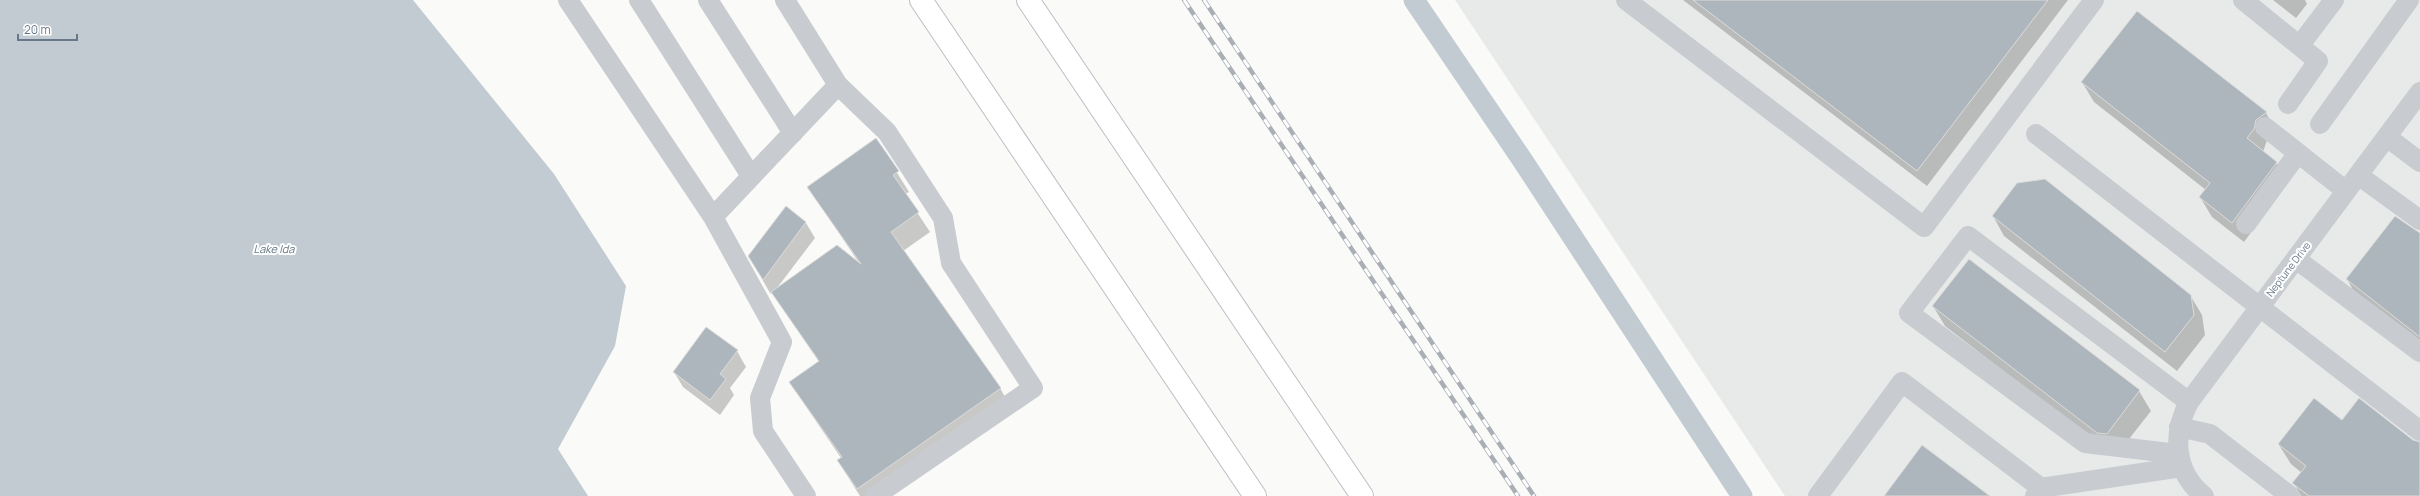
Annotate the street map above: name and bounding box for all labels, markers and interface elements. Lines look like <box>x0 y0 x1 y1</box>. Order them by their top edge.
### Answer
scale bar <box>18 16 77 42</box>
text: 20 m <box>24 21 51 38</box>
street label: Neptune Drive <box>2263 238 2313 299</box>
water label: Lake Ida <box>254 241 295 256</box>

